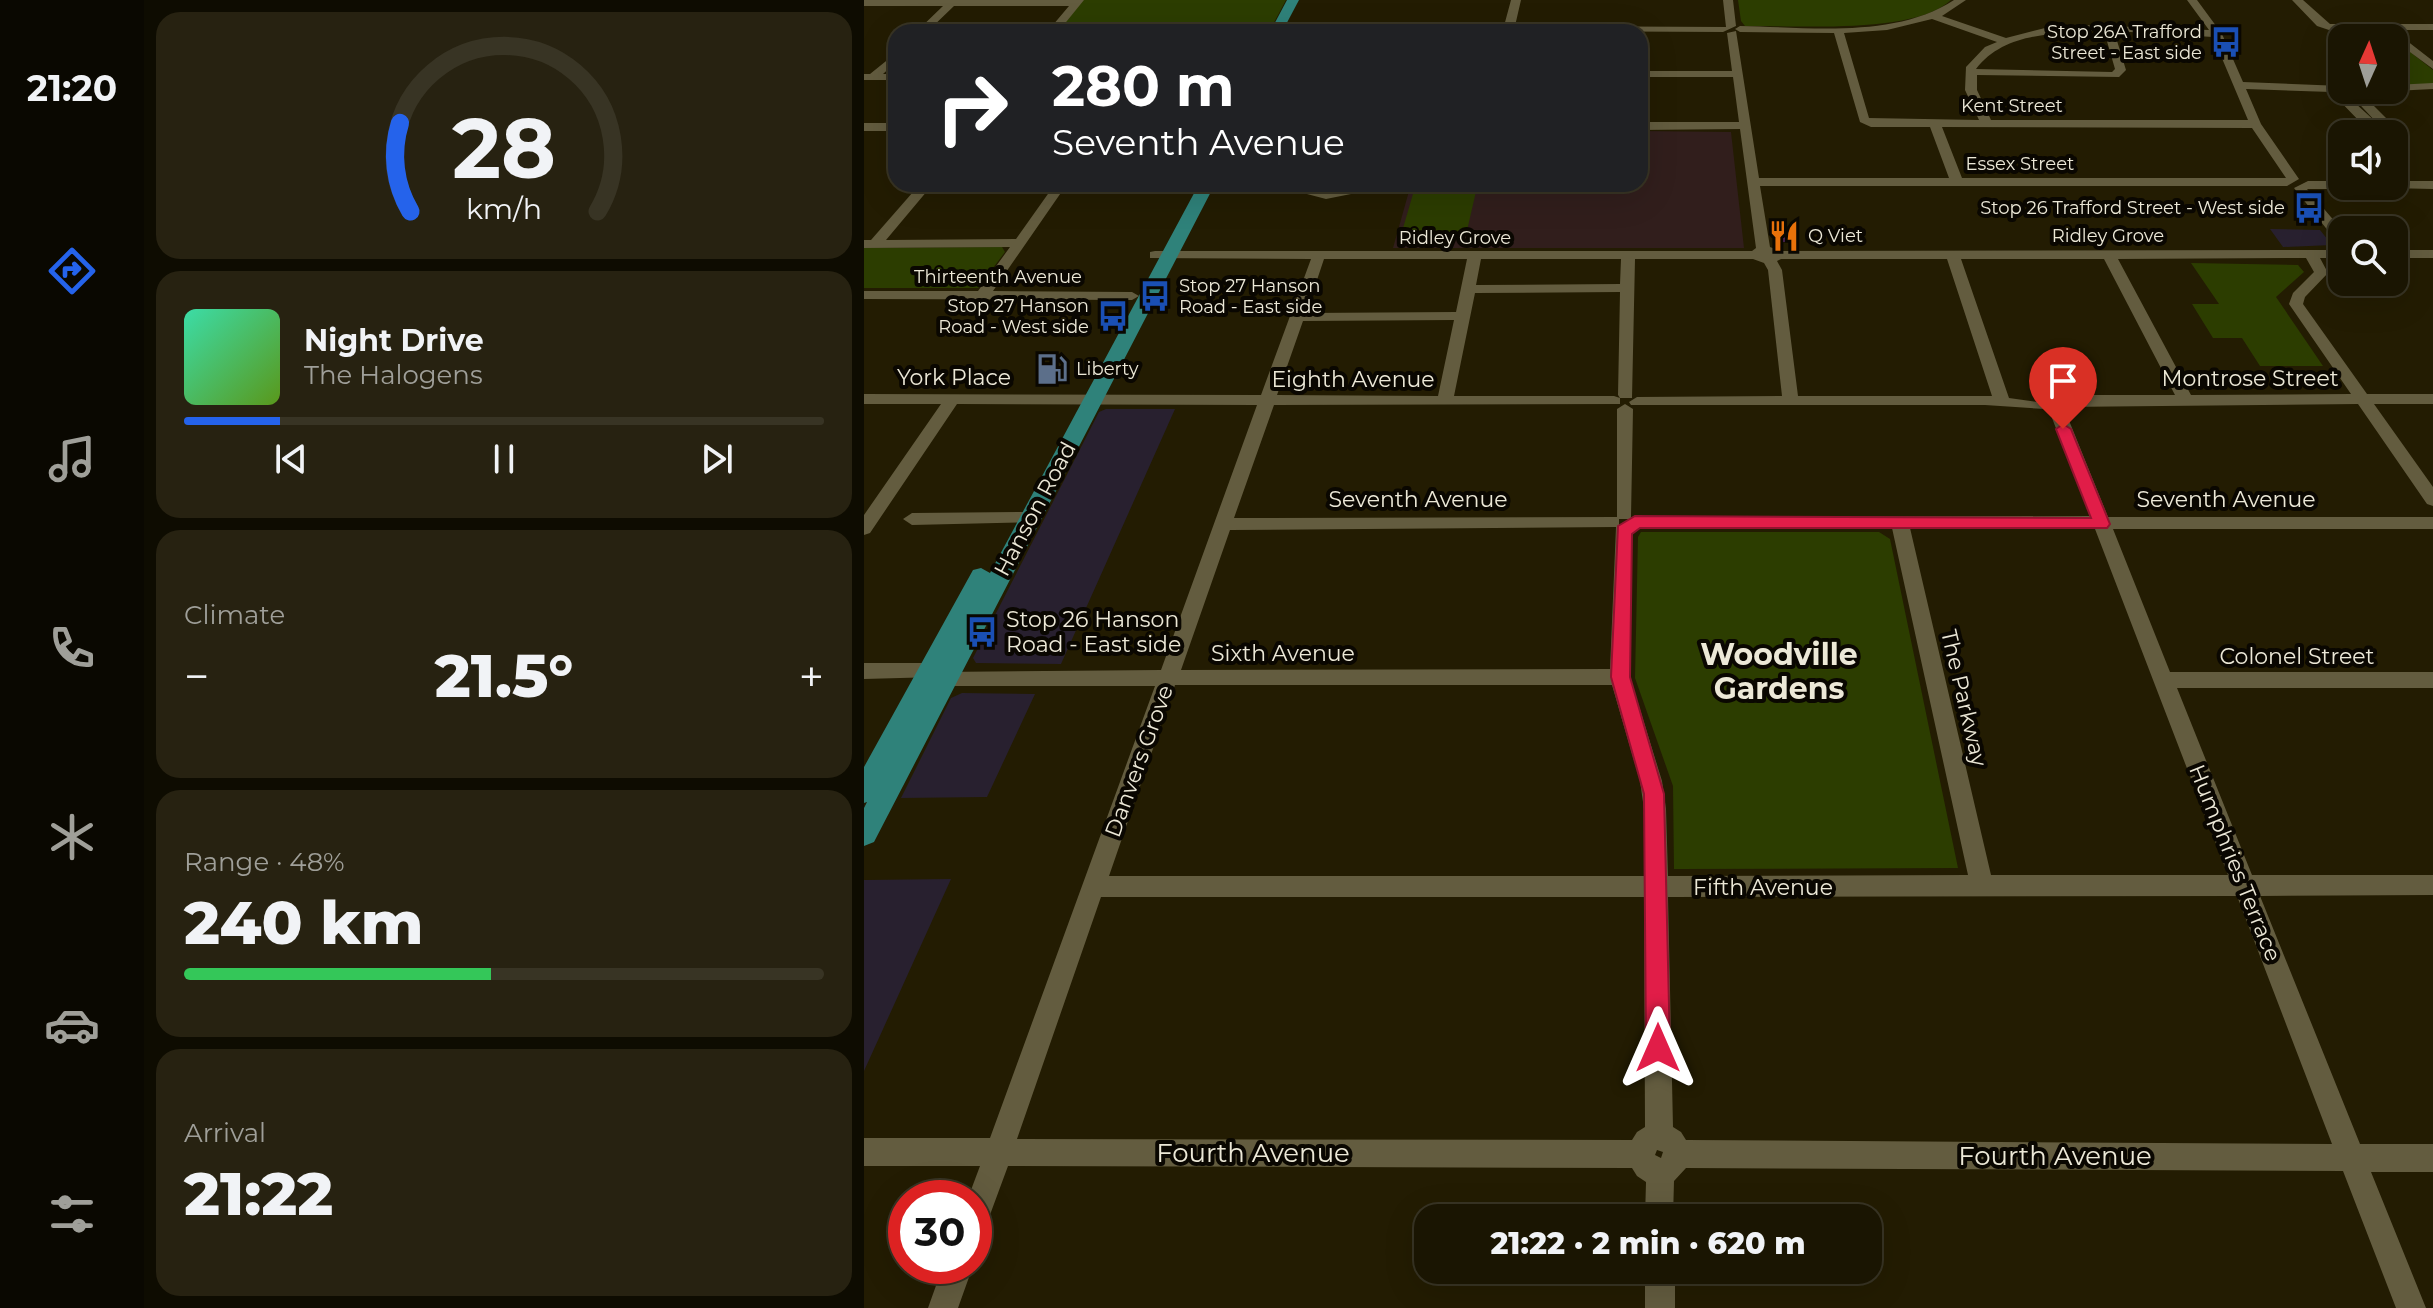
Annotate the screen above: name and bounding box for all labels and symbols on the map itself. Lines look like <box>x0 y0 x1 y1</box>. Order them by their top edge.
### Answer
place label: Stop 26A Trafford Street - East side <box>2047 21 2202 64</box>
north arrow <box>2328 24 2408 104</box>
bus stop icon: Stop 26A Trafford Street - East side <box>2209 25 2243 59</box>
street label: Kent Street <box>1961 95 2063 117</box>
street label: Essex Street <box>1966 153 2074 175</box>
bus stop icon: Stop 26 Trafford Street - West side <box>2292 191 2326 225</box>
place label: Stop 26 Trafford Street - West side <box>1980 197 2285 219</box>
restaurant icon: Q Viet <box>1767 219 1801 253</box>
place label: Q Viet <box>1808 225 1863 247</box>
street label: Ridley Grove <box>2052 225 2164 247</box>
street label: Ridley Grove <box>1399 227 1511 249</box>
street label: Thirteenth Avenue <box>914 266 1082 288</box>
place label: Stop 27 Hanson Road - East side <box>1179 275 1323 318</box>
bus stop icon: Stop 27 Hanson Road - East side <box>1138 279 1172 313</box>
place label: Stop 27 Hanson Road - West side <box>938 295 1089 338</box>
bus stop icon: Stop 27 Hanson Road - West side <box>1096 299 1130 333</box>
pin <box>2029 347 2097 429</box>
fuel station icon: Liberty <box>1035 352 1069 386</box>
place label: Liberty <box>1076 358 1139 380</box>
street label: York Place <box>897 364 1011 391</box>
street label: Montrose Street <box>2161 365 2339 392</box>
street label: Eighth Avenue <box>1271 366 1435 393</box>
street label: Hanson Road <box>988 437 1082 581</box>
street label: Seventh Avenue <box>1329 486 1507 513</box>
street label: Seventh Avenue <box>2137 486 2315 513</box>
place label: Stop 26 Hanson Road - East side <box>1006 606 1181 658</box>
bus stop icon: Stop 26 Hanson Road - East side <box>965 615 999 649</box>
street label: The Parkway <box>1935 627 1993 769</box>
district label: Woodville Gardens <box>1700 636 1858 707</box>
street label: Sixth Avenue <box>1211 640 1355 667</box>
street label: Colonel Street <box>2220 643 2375 670</box>
street label: Danvers Grove <box>1099 681 1179 841</box>
street label: Humphries Terrace <box>2183 761 2287 965</box>
street label: Fifth Avenue <box>1693 874 1833 901</box>
position arrow <box>1616 1006 1700 1090</box>
street label: Fourth Avenue <box>1156 1137 1350 1169</box>
street label: Fourth Avenue <box>1958 1140 2152 1172</box>
speed limit sign: 30 <box>888 1180 992 1284</box>

